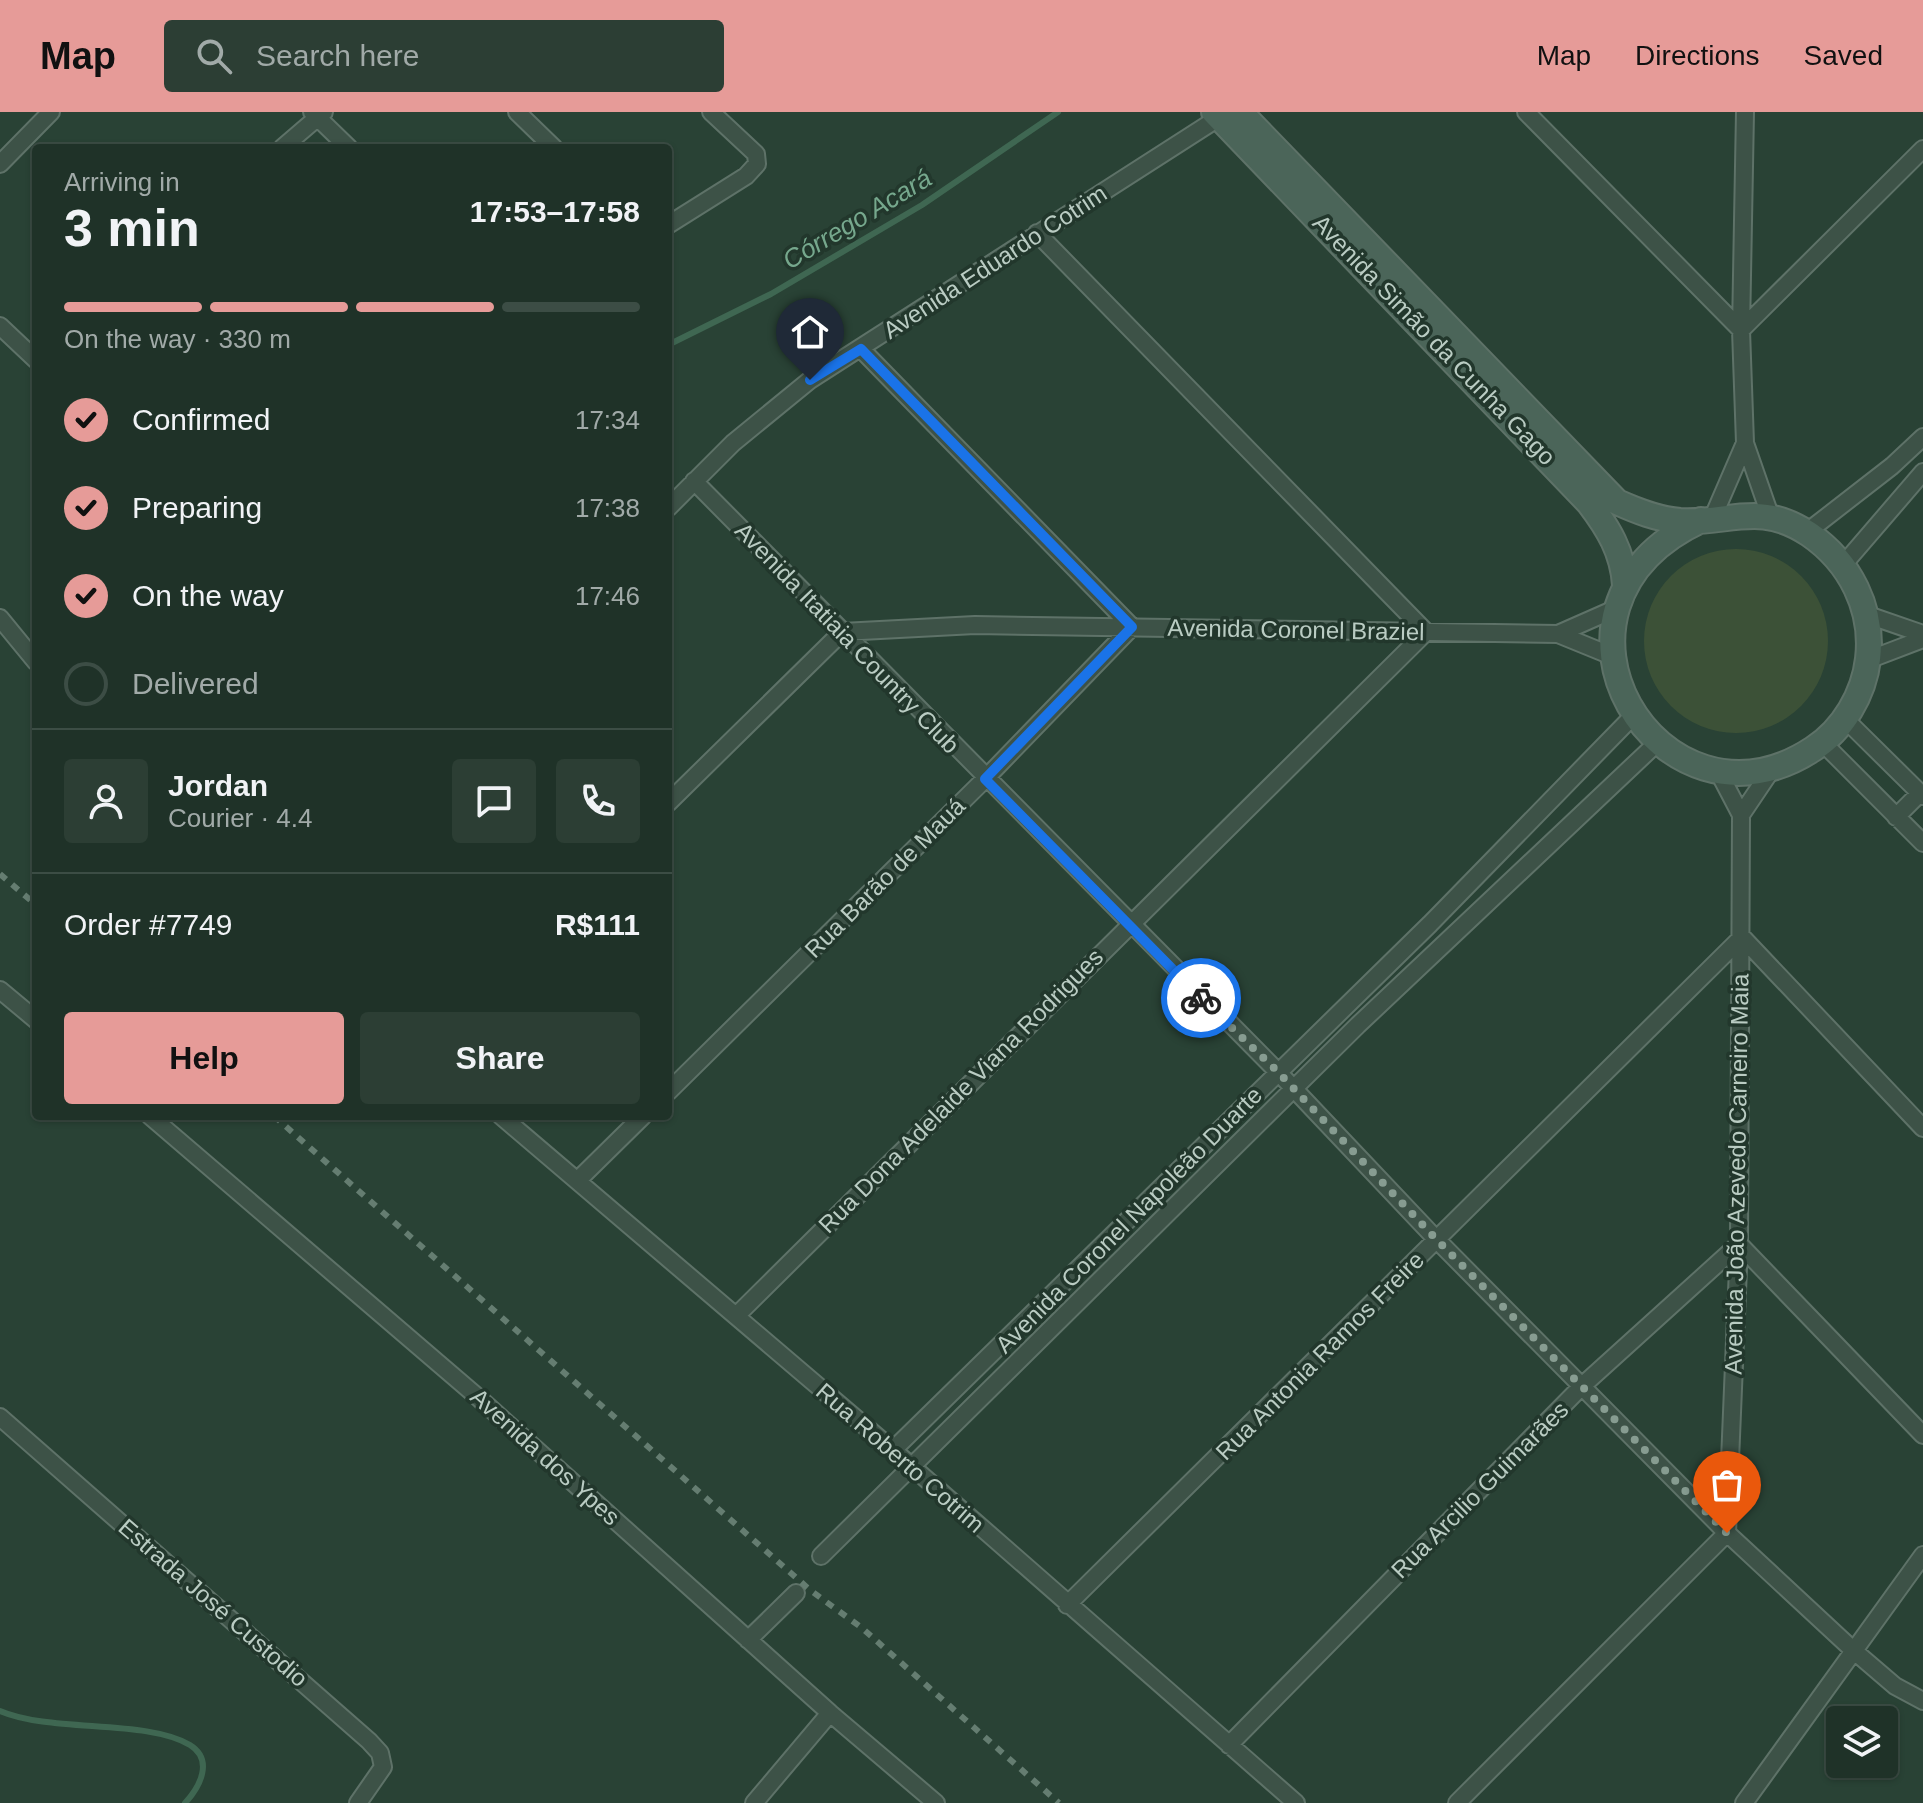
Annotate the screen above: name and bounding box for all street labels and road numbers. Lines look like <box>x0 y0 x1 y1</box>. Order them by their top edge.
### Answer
street label: Avenida Eduardo Cotrim <box>878 179 1112 344</box>
street label: Avenida Simão da Cunha Gago <box>1308 209 1561 470</box>
street label: Avenida Itatiaia Country Club <box>730 517 965 759</box>
street label: Avenida Coronel Braziel <box>1167 614 1425 645</box>
street label: Rua Barão de Mauá <box>799 792 971 963</box>
street label: Rua Dona Adelaide Viana Rodrigues <box>813 943 1108 1238</box>
street label: Avenida João Azevedo Carneiro Maia <box>1720 973 1754 1375</box>
street label: Avenida Coronel Napoleão Duarte <box>990 1081 1267 1358</box>
street label: Rua Antonia Ramos Freire <box>1210 1246 1429 1465</box>
street label: Rua Roberto Cotrim <box>811 1377 990 1538</box>
street label: Avenida dos Ypes <box>465 1383 625 1531</box>
street label: Rua Arcilio Guimarães <box>1386 1396 1574 1584</box>
street label: Estrada José Custodio <box>113 1513 313 1692</box>

